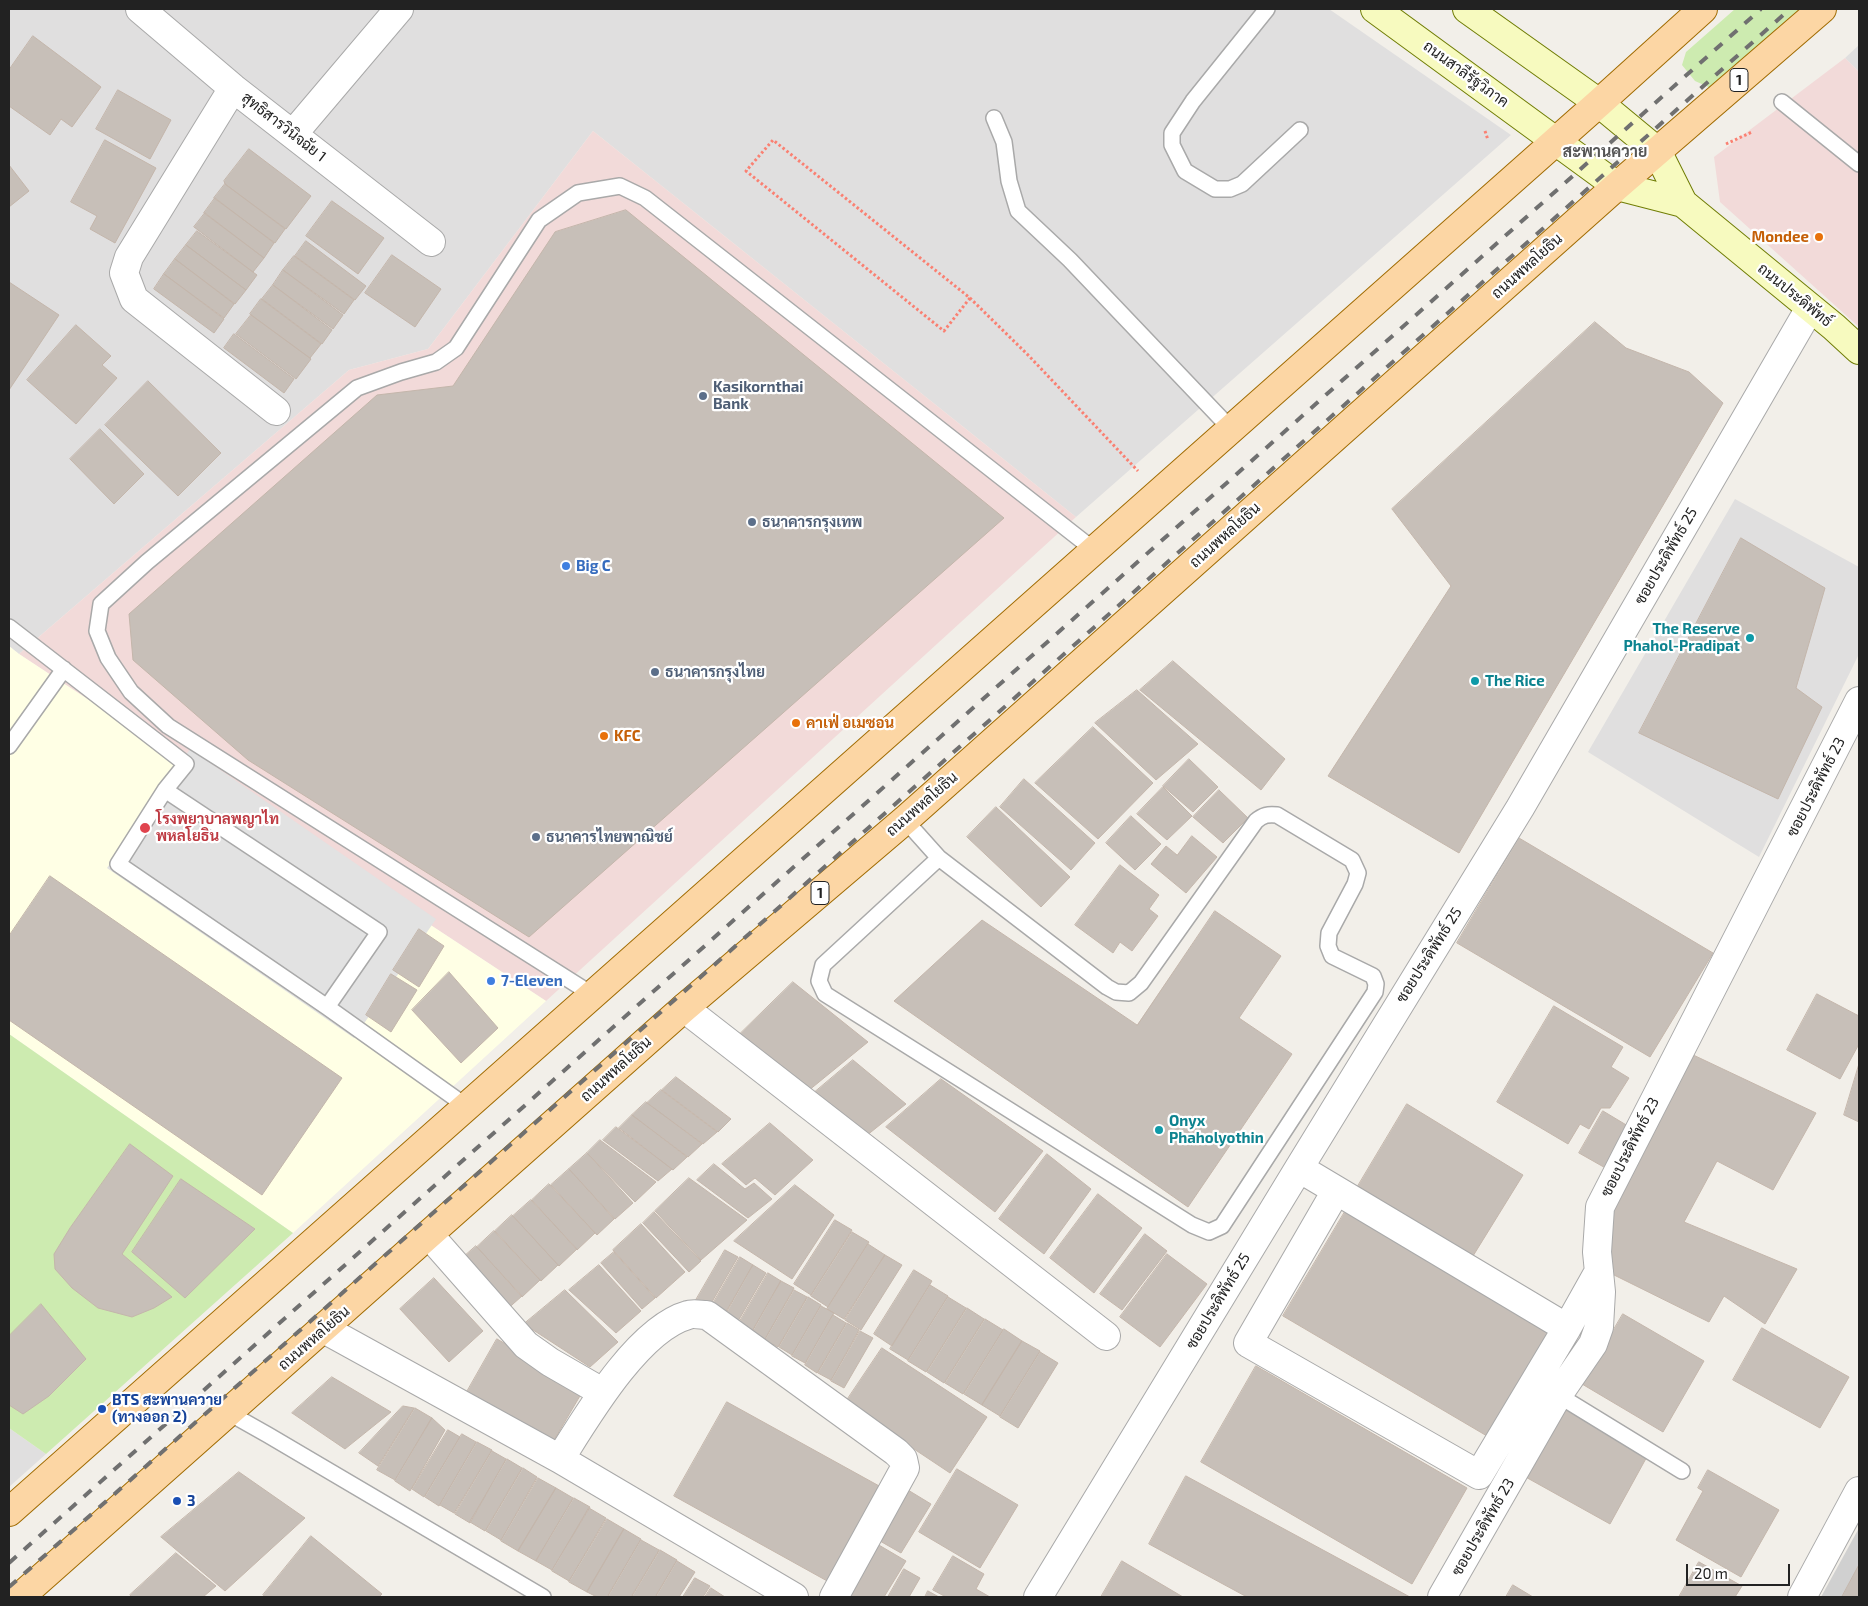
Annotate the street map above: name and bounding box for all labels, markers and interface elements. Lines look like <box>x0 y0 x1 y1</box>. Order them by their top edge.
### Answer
street label: ถนนสาลีรัฐวิภาค <box>1420 37 1512 111</box>
road number: 1 <box>1730 68 1748 92</box>
street label: สุทธิสารวินิจฉัย 1 <box>238 89 330 165</box>
district label: สะพานควาย <box>1563 142 1647 162</box>
place label: Mondee <box>1752 228 1809 246</box>
street label: ถนนพหลโยธิน <box>1488 230 1566 302</box>
marker: Mondee <box>1813 231 1825 243</box>
street label: ถนนประดิพัทธ์ <box>1754 260 1836 330</box>
place label: Kasikornthai Bank <box>713 378 803 413</box>
marker: Kasikornthai Bank <box>697 390 709 402</box>
street label: ถนนพหลโยธิน <box>1186 499 1264 571</box>
street label: ซอยประดิพัทธ์ 25 <box>1631 504 1701 608</box>
place label: ธนาคารกรุงเทพ <box>762 513 862 531</box>
marker: ธนาคารกรุงเทพ <box>746 516 758 528</box>
place label: Big C <box>576 557 611 575</box>
marker: Big C <box>560 560 572 572</box>
place label: The Reserve Phahol-Pradipat <box>1623 620 1740 655</box>
marker: The Reserve Phahol-Pradipat <box>1744 632 1756 644</box>
place label: ธนาคารกรุงไทย <box>665 663 765 681</box>
marker: ธนาคารกรุงไทย <box>649 666 661 678</box>
place label: The Rice <box>1485 672 1545 690</box>
marker: The Rice <box>1469 675 1481 687</box>
place label: คาเฟ่ อเมซอน <box>806 714 894 732</box>
marker: คาเฟ่ อเมซอน <box>790 717 802 729</box>
place label: KFC <box>614 727 641 745</box>
marker: KFC <box>598 730 610 742</box>
street label: ซอยประดิพัทธ์ 23 <box>1783 734 1849 840</box>
street label: ถนนพหลโยธิน <box>883 768 961 840</box>
place label: โรงพยาบาลพญาไท พหลโยธิน <box>156 810 279 845</box>
marker: โรงพยาบาลพญาไท พหลโยธิน <box>138 821 152 835</box>
place label: ธนาคารไทยพาณิชย์ <box>546 828 673 846</box>
marker: ธนาคารไทยพาณิชย์ <box>530 831 542 843</box>
road number: 1 <box>811 881 829 904</box>
street label: ซอยประดิพัทธ์ 25 <box>1392 904 1466 1006</box>
place label: 7-Eleven <box>501 972 563 990</box>
marker: 7-Eleven <box>485 975 497 987</box>
street label: ถนนพหลโยธิน <box>577 1033 655 1105</box>
street label: ซอยประดิพัทธ์ 23 <box>1597 1094 1663 1200</box>
place label: Onyx Phaholyothin <box>1169 1112 1264 1147</box>
marker: Onyx Phaholyothin <box>1153 1124 1165 1136</box>
street label: ซอยประดิพัทธ์ 25 <box>1182 1250 1254 1352</box>
street label: ถนนพหลโยธิน <box>275 1302 353 1374</box>
place label: BTS สะพานควาย (ทางออก 2) <box>112 1391 222 1426</box>
marker: BTS สะพานควาย (ทางออก 2) <box>96 1403 108 1415</box>
street label: ซอยประดิพัทธ์ 23 <box>1448 1475 1518 1579</box>
place label: 3 <box>187 1492 196 1510</box>
marker: 3 <box>171 1495 183 1507</box>
scale bar <box>1688 1554 1792 1586</box>
text: 20 m <box>1694 1564 1728 1582</box>

